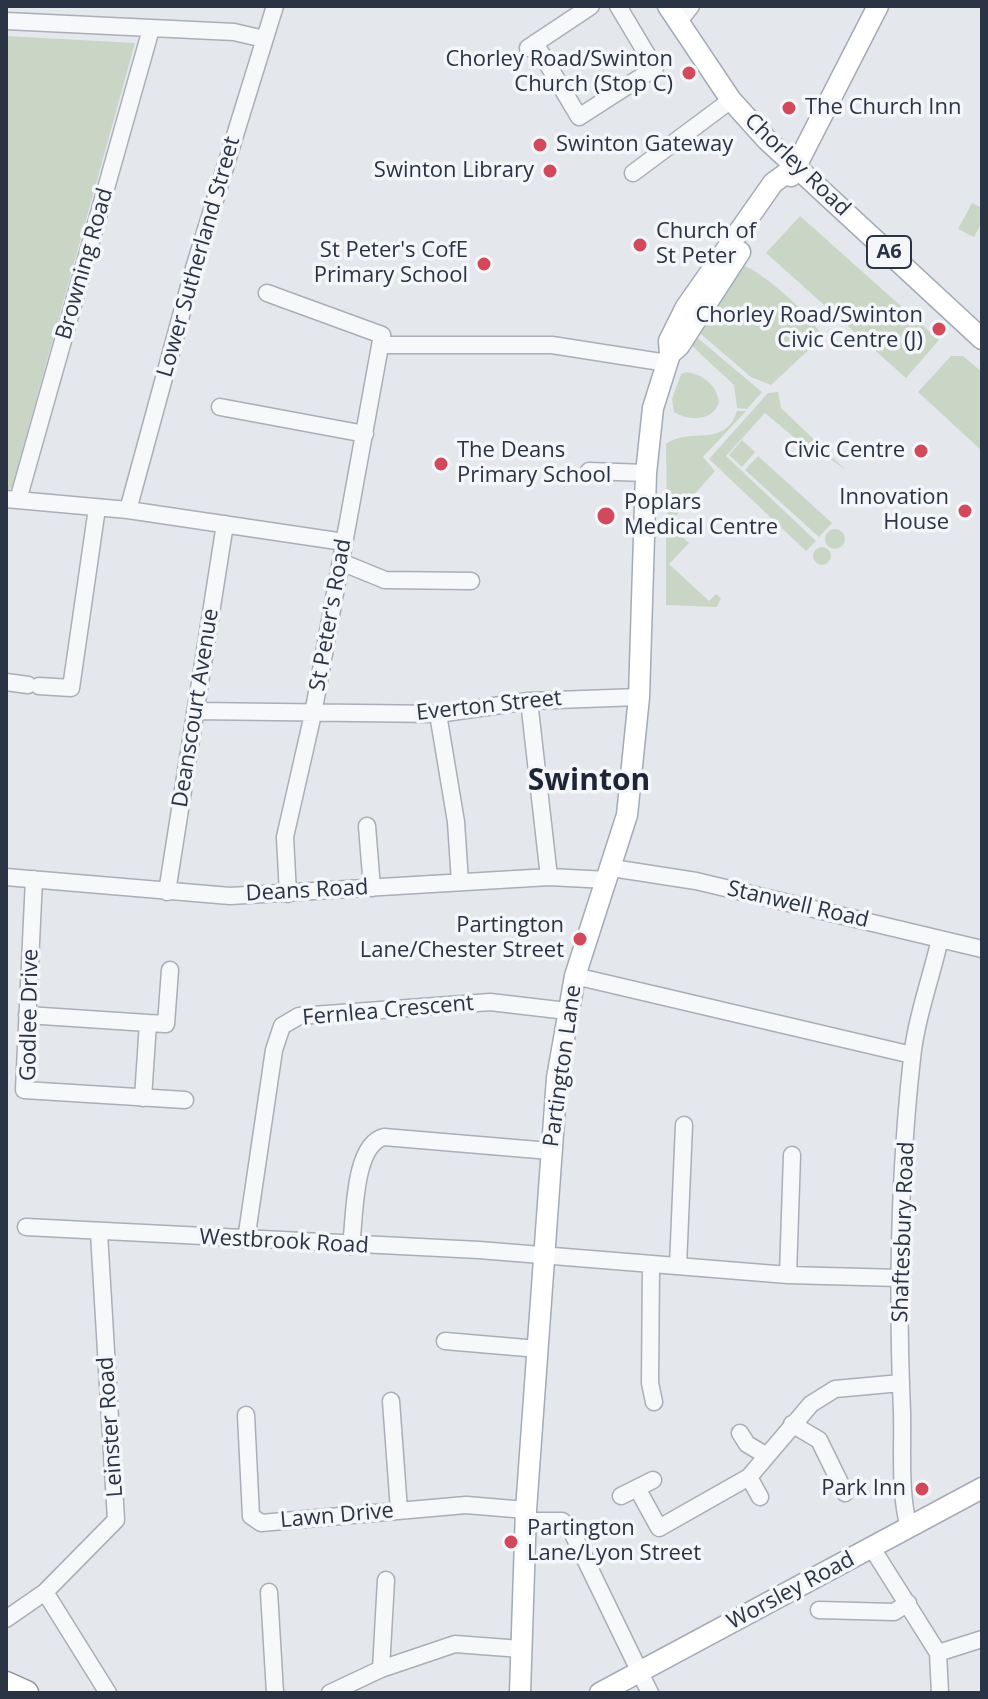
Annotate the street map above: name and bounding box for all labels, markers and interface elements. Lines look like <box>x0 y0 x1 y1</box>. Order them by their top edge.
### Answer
place label: Chorley Road/Swinton Church (Stop C) <box>445 47 673 98</box>
marker: Chorley Road/Swinton Church (Stop C) <box>680 64 698 82</box>
place label: The Church Inn <box>805 95 961 121</box>
marker: The Church Inn <box>780 99 798 117</box>
street label: Chorley Road <box>739 108 855 222</box>
place label: Swinton Gateway <box>556 132 733 158</box>
street label: Lower Sutherland Street <box>152 134 246 380</box>
marker: Swinton Gateway <box>531 136 549 154</box>
place label: Swinton Library <box>374 158 534 184</box>
marker: Swinton Library <box>541 162 559 180</box>
street label: Browning Road <box>51 185 119 343</box>
place label: Church of St Peter <box>656 219 756 270</box>
marker: Church of St Peter <box>631 236 649 254</box>
road number: A6 <box>867 236 911 268</box>
place label: St Peter's CofE Primary School <box>314 238 468 290</box>
marker: St Peter's CofE Primary School <box>475 255 493 273</box>
place label: Chorley Road/Swinton Civic Centre (J) <box>695 303 923 354</box>
marker: Chorley Road/Swinton Civic Centre (J) <box>930 320 948 338</box>
place label: The Deans Primary School <box>457 438 611 490</box>
place label: Civic Centre <box>784 438 905 464</box>
marker: Civic Centre <box>912 442 930 460</box>
marker: The Deans Primary School <box>432 455 450 473</box>
place label: Innovation House <box>839 485 949 536</box>
place label: Poplars Medical Centre <box>624 490 778 542</box>
marker: Innovation House <box>956 502 974 520</box>
marker: Poplars Medical Centre <box>595 505 617 527</box>
street label: St Peter's Road <box>305 537 357 693</box>
street label: Deanscourt Avenue <box>167 607 225 809</box>
street label: Everton Street <box>415 685 563 727</box>
district label: Swinton <box>528 763 650 799</box>
street label: Deans Road <box>245 875 369 907</box>
street label: Stanwell Road <box>725 876 871 934</box>
place label: Partington Lane/Chester Street <box>360 913 564 964</box>
marker: Partington Lane/Chester Street <box>571 930 589 948</box>
street label: Godlee Drive <box>16 949 44 1081</box>
street label: Partington Lane <box>539 983 587 1149</box>
street label: Fernlea Crescent <box>301 990 475 1032</box>
street label: Shaftesbury Road <box>888 1141 920 1323</box>
street label: Westbrook Road <box>199 1224 369 1260</box>
street label: Leinster Road <box>93 1356 129 1498</box>
place label: Park Inn <box>821 1476 906 1502</box>
marker: Park Inn <box>913 1480 931 1498</box>
street label: Lawn Drive <box>279 1498 395 1534</box>
place label: Partington Lane/Lyon Street <box>527 1516 701 1568</box>
marker: Partington Lane/Lyon Street <box>502 1533 520 1551</box>
street label: Worsley Road <box>723 1546 859 1636</box>

